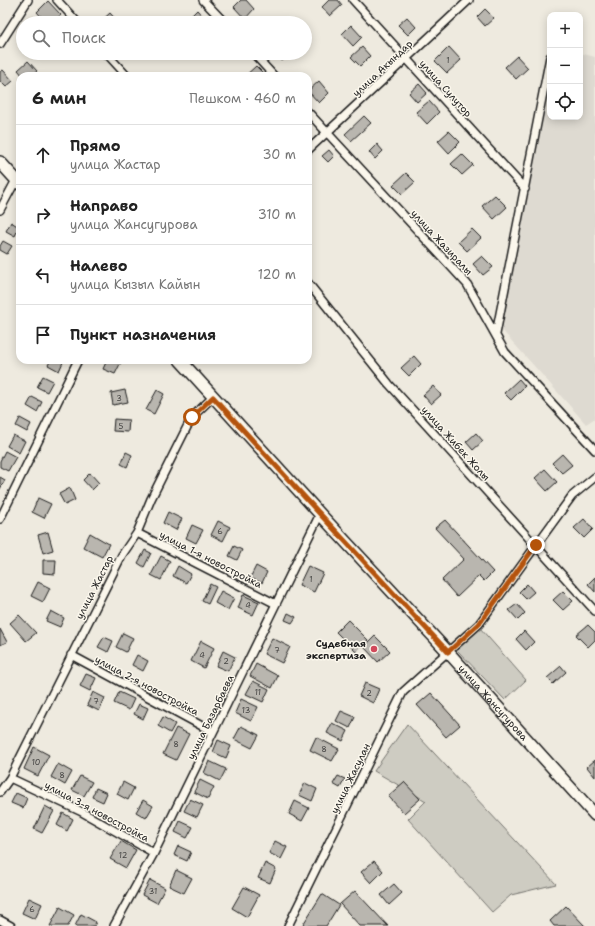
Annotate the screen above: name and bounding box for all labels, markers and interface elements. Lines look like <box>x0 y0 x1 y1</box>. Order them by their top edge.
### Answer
map controls <box>547 12 583 120</box>
button: + <box>547 12 583 48</box>
search box <box>16 16 312 60</box>
icon: search <box>30 27 52 49</box>
text: Поиск <box>62 28 106 48</box>
street label: улица Акындар <box>350 37 415 100</box>
button: − <box>547 48 583 84</box>
house number: 1 <box>446 55 450 66</box>
street label: улица Сулутор <box>417 57 475 120</box>
button: locate <box>547 84 583 120</box>
text: 6 мин <box>32 87 87 109</box>
text: Пешком · 460 m <box>189 90 296 107</box>
text: Прямо <box>70 136 120 156</box>
icon: ahead <box>32 144 54 166</box>
text: 30 m <box>262 146 296 163</box>
text: улица Жастар <box>70 156 161 173</box>
text: Направо <box>70 196 138 216</box>
icon: right <box>32 204 54 226</box>
text: 310 m <box>258 206 296 223</box>
street label: улица Жазиралы <box>408 207 475 278</box>
text: улица Жансугурова <box>70 216 198 233</box>
text: Налево <box>70 256 128 276</box>
icon: left <box>32 264 54 286</box>
text: 120 m <box>258 266 296 283</box>
text: улица Кызыл Кайын <box>70 276 200 293</box>
icon: arrive <box>32 324 54 346</box>
text: Пункт назначения <box>70 325 216 345</box>
house number: 3 <box>116 393 122 404</box>
street label: улица Жибек Жолы <box>419 403 493 483</box>
route start <box>183 408 201 426</box>
house number: 5 <box>119 421 124 432</box>
house number: 6 <box>217 526 223 537</box>
street label: улица 1-я новостройка <box>157 528 265 591</box>
route end <box>527 536 545 554</box>
street label: улица Жастар <box>73 553 116 621</box>
house number: 1 <box>309 574 313 585</box>
house number: 4 <box>245 600 251 611</box>
place label: Судебная экспертиза <box>306 637 366 662</box>
marker: Судебная экспертиза <box>369 644 379 654</box>
house number: 7 <box>274 645 280 656</box>
house number: 4 <box>199 650 205 661</box>
street label: улица 2-я новостройка <box>93 653 202 719</box>
house number: 2 <box>223 656 229 667</box>
street label: улица Жансугурова <box>455 662 531 744</box>
street label: улица Базарбаева <box>184 672 237 762</box>
house number: 11 <box>255 687 261 698</box>
house number: 2 <box>366 688 372 699</box>
house number: 7 <box>93 696 99 707</box>
house number: 13 <box>242 705 250 716</box>
house number: 8 <box>173 739 179 750</box>
street label: улица Жасулан <box>328 741 373 815</box>
house number: 8 <box>321 744 327 755</box>
house number: 10 <box>32 757 40 768</box>
house number: 8 <box>59 770 65 781</box>
street label: улица 3-я новостройка <box>42 778 152 845</box>
house number: 12 <box>119 850 128 861</box>
house number: 31 <box>149 886 157 897</box>
house number: 6 <box>29 904 35 915</box>

